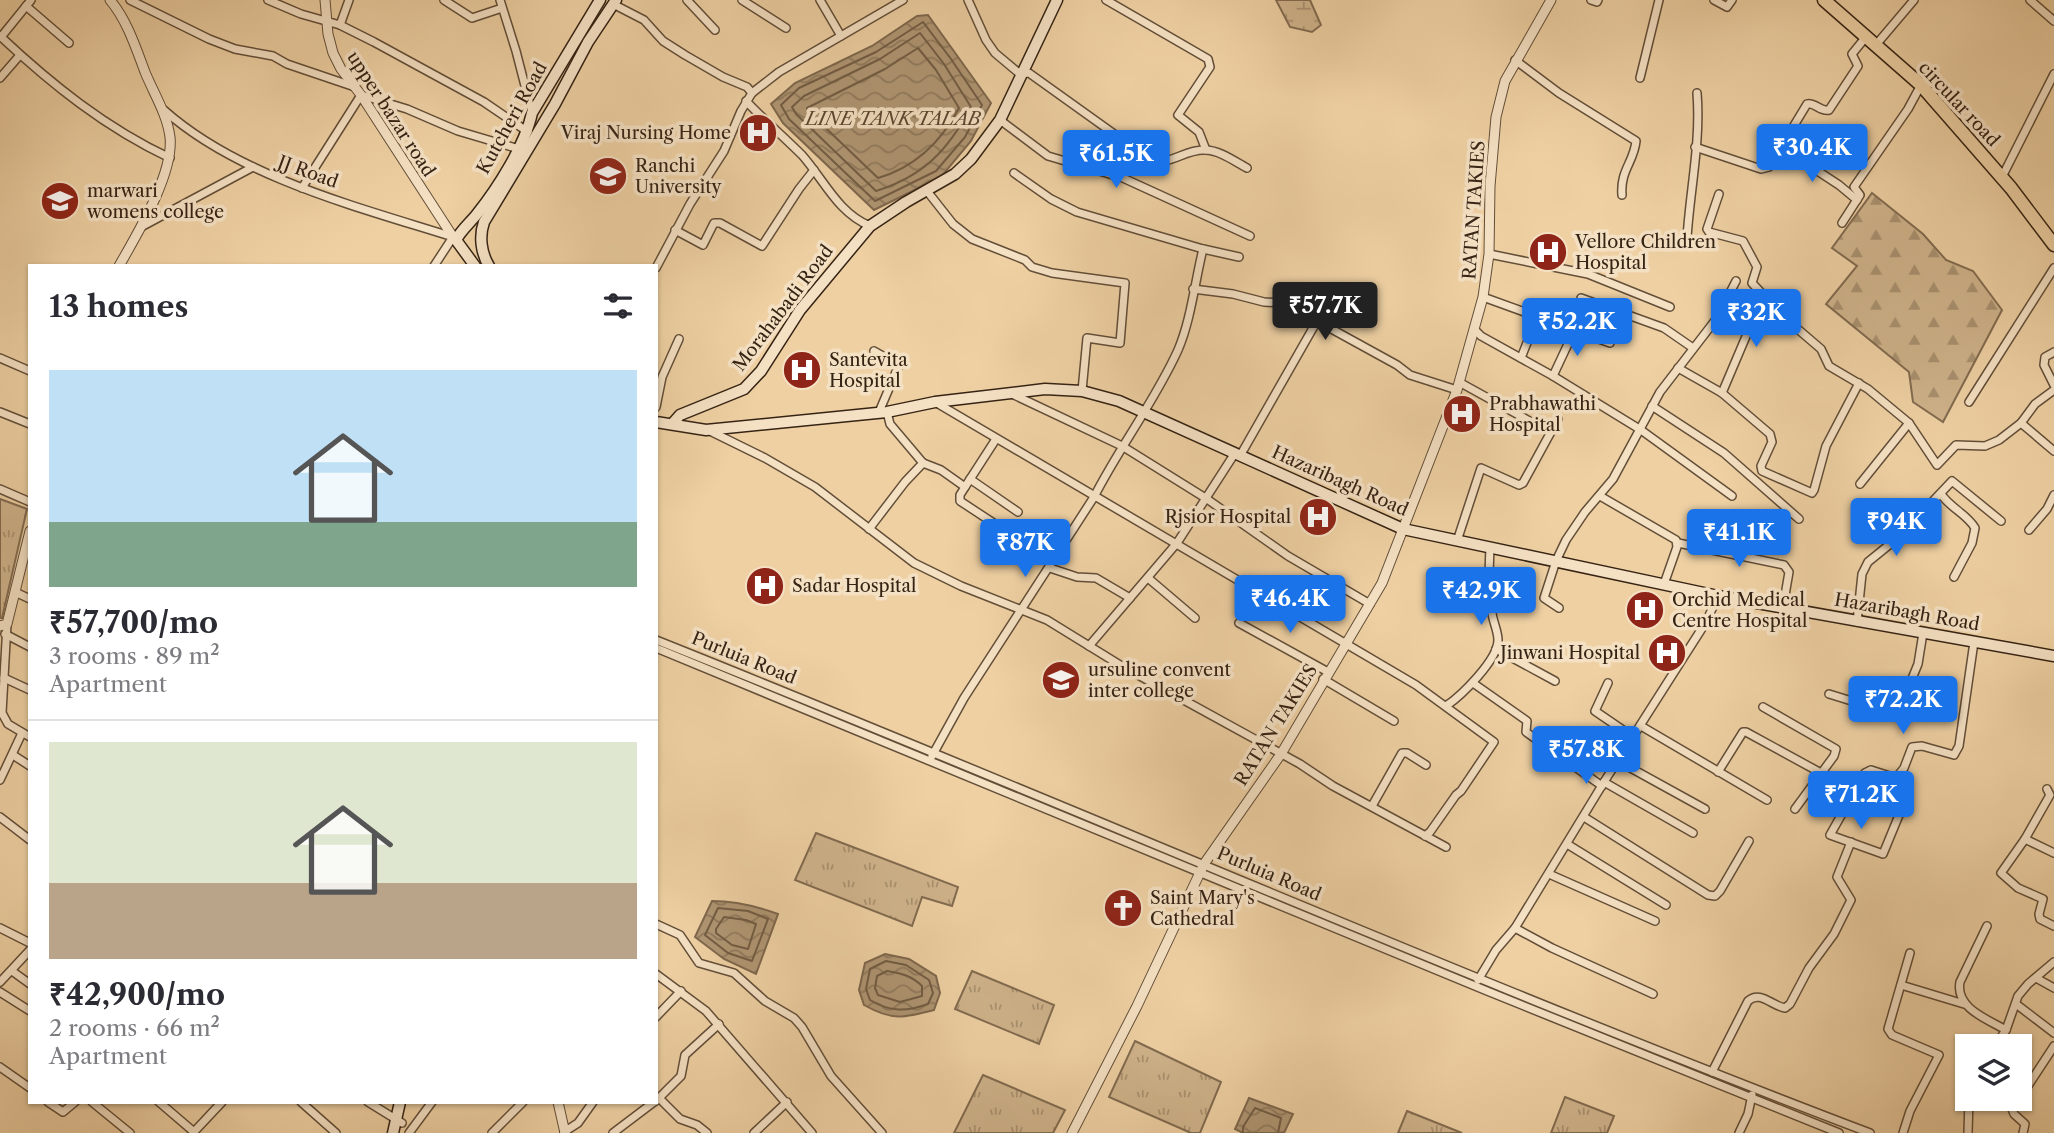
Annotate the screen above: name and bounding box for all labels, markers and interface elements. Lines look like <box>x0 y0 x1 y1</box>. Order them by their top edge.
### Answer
street label: upper bazar road <box>342 47 440 181</box>
street label: circular road <box>1914 57 2004 151</box>
street label: Kutcheri Road <box>472 58 552 178</box>
water label: LINE TANK TALAB <box>804 107 981 130</box>
hospital icon: Viraj Nursing Home <box>737 112 779 154</box>
place label: Viraj Nursing Home <box>560 122 731 144</box>
pin: ₹30.4K <box>1755 124 1869 184</box>
pin: ₹61.5K <box>1059 130 1173 190</box>
text: ₹30.4K <box>1773 133 1851 161</box>
text: ₹61.5K <box>1079 139 1153 167</box>
street label: RATAN TAKIES <box>1458 140 1490 280</box>
street label: JJ Road <box>272 150 341 193</box>
school or university icon: Ranchi University <box>587 155 629 197</box>
place label: Ranchi University <box>635 155 723 198</box>
school or university icon: marwari womens college <box>39 180 81 222</box>
place label: marwari womens college <box>86 180 224 223</box>
hospital icon: Vellore Children Hospital <box>1527 231 1569 273</box>
place label: Vellore Children Hospital <box>1574 231 1716 274</box>
street label: Morahabadi Road <box>728 240 838 376</box>
pin: ₹57.7K <box>1268 282 1382 342</box>
icon: filters <box>599 287 637 325</box>
text: 13 homes <box>49 288 188 325</box>
pin: ₹32K <box>1715 290 1797 349</box>
text: ₹57.7K <box>1288 291 1362 319</box>
pin: ₹52.2K <box>1520 298 1634 358</box>
text: ₹32K <box>1727 298 1785 326</box>
text: ₹52.2K <box>1538 307 1616 335</box>
hospital icon: Santevita Hospital <box>781 349 823 391</box>
place label: Santevita Hospital <box>829 349 908 392</box>
hospital icon: Prabhawathi Hospital <box>1441 393 1483 435</box>
place label: Prabhawathi Hospital <box>1489 393 1597 436</box>
icon: home <box>280 415 406 541</box>
street label: Hazaribagh Road <box>1268 441 1412 521</box>
hospital icon: Rjsior Hospital <box>1297 496 1339 538</box>
pin: ₹94K <box>1855 498 1937 558</box>
place label: Rjsior Hospital <box>1165 506 1291 528</box>
text: ₹94K <box>1867 507 1925 535</box>
pin: ₹41.1K <box>1682 510 1796 569</box>
text: ₹41.1K <box>1703 518 1775 546</box>
pin: ₹87K <box>984 520 1066 579</box>
text: ₹87K <box>996 528 1054 556</box>
hospital icon: Sadar Hospital <box>744 565 786 607</box>
pin: ₹42.9K <box>1424 568 1538 627</box>
place label: Sadar Hospital <box>792 575 916 597</box>
pin: ₹46.4K <box>1233 576 1347 635</box>
text: ₹42.9K <box>1442 576 1520 604</box>
text: ₹46.4K <box>1251 584 1329 612</box>
street label: Hazaribagh Road <box>1833 588 1981 636</box>
hospital icon: Orchid Medical Centre Hospital <box>1624 589 1666 631</box>
place label: Orchid Medical Centre Hospital <box>1672 589 1807 632</box>
text: ₹57,700/mo <box>49 604 218 641</box>
street label: Purluia Road <box>688 627 800 689</box>
hospital icon: Jinwani Hospital <box>1646 632 1688 674</box>
text: 3 rooms · 89 m² <box>49 642 220 670</box>
place label: Jinwani Hospital <box>1497 642 1640 664</box>
school or university icon: ursuline convent inter college <box>1040 659 1082 701</box>
place label: ursuline convent inter college <box>1088 659 1231 702</box>
street label: RATAN TAKIES <box>1230 660 1322 790</box>
text: Apartment <box>49 670 167 698</box>
pin: ₹72.2K <box>1846 676 1960 736</box>
text: ₹72.2K <box>1864 685 1942 713</box>
pin: ₹57.8K <box>1529 726 1643 786</box>
text: ₹57.8K <box>1548 735 1624 763</box>
pin: ₹71.2K <box>1804 772 1918 831</box>
text: ₹71.2K <box>1824 780 1898 808</box>
icon: home <box>280 787 406 913</box>
street label: Purluia Road <box>1214 842 1324 906</box>
church icon: Saint Mary's Cathedral <box>1102 887 1144 929</box>
place label: Saint Mary's Cathedral <box>1150 887 1255 930</box>
text: ₹42,900/mo <box>49 976 225 1013</box>
text: 2 rooms · 66 m² <box>49 1014 220 1042</box>
map controls <box>1955 1034 2032 1111</box>
button: layers <box>1955 1034 2032 1111</box>
text: Apartment <box>49 1042 167 1070</box>

